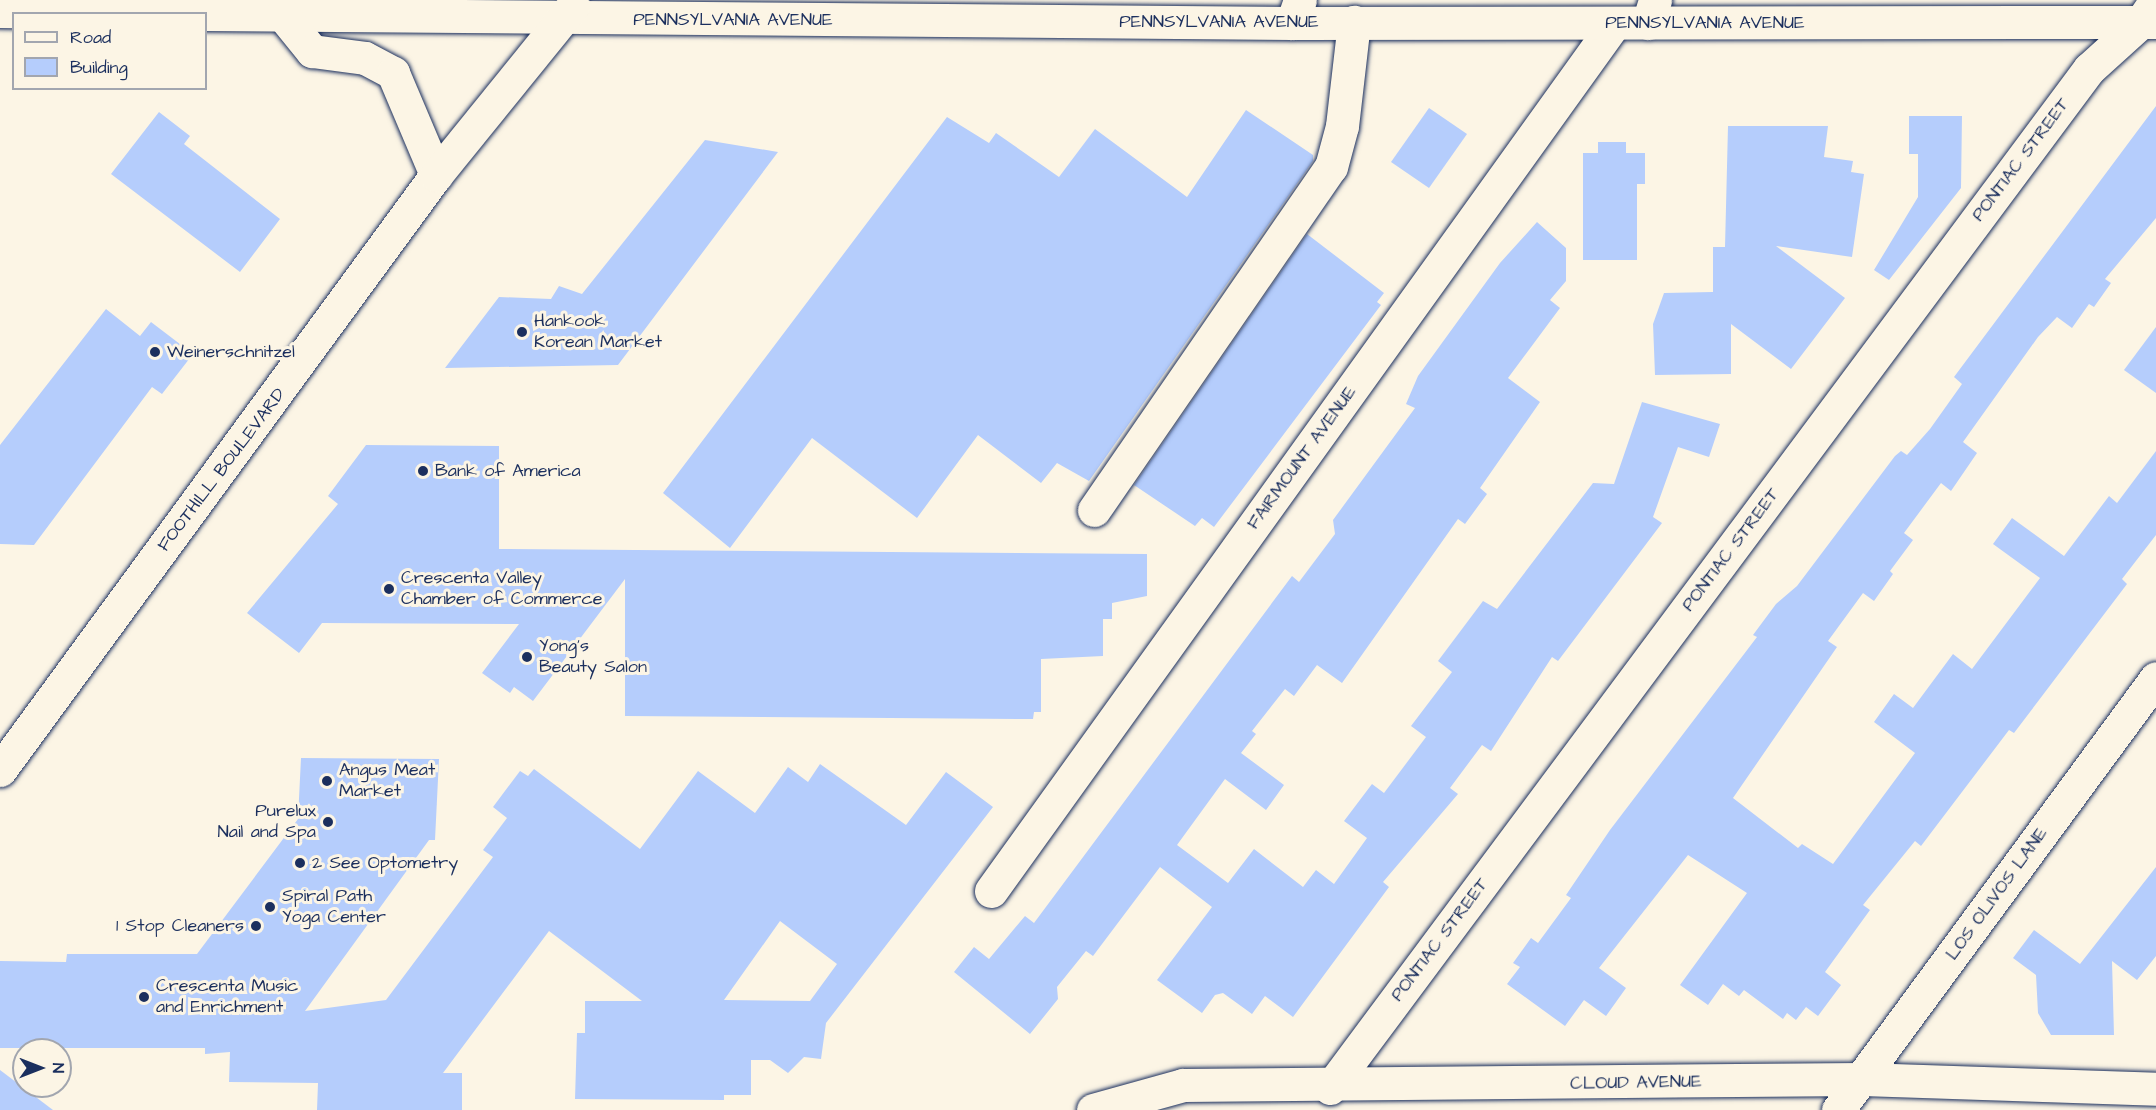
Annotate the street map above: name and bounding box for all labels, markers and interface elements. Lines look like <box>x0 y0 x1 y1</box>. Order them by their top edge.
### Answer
street label: PENNSYLVANIA AVENUE <box>633 9 833 31</box>
street label: PENNSYLVANIA AVENUE <box>1119 11 1319 33</box>
legend <box>12 12 207 90</box>
street label: PENNSYLVANIA AVENUE <box>1605 12 1805 34</box>
text: Road <box>70 25 111 50</box>
text: Building <box>70 55 128 80</box>
street label: PONTIAC STREET <box>1968 94 2074 226</box>
place label: Hankook Korean Market <box>534 311 662 354</box>
marker: Hankook Korean Market <box>515 325 529 339</box>
place label: Weinerschnitzel <box>167 341 295 363</box>
marker: Weinerschnitzel <box>148 345 162 359</box>
street label: FAIRMOUNT AVENUE <box>1243 382 1361 534</box>
street label: FOOTHILL BOULEVARD <box>154 384 290 556</box>
place label: Bank of America <box>435 460 581 482</box>
marker: Bank of America <box>416 464 430 478</box>
street label: PONTIAC STREET <box>1678 484 1784 616</box>
place label: Crescenta Valley Chamber of Commerce <box>401 568 603 610</box>
marker: Crescenta Valley Chamber of Commerce <box>382 582 396 596</box>
place label: Yong's Beauty Salon <box>539 636 647 678</box>
marker: Yong's Beauty Salon <box>520 650 534 664</box>
place label: Angus Meat Market <box>339 760 435 802</box>
marker: Angus Meat Market <box>320 774 334 788</box>
place label: Purelux Nail and Spa <box>217 801 316 844</box>
marker: Purelux Nail and Spa <box>321 815 335 829</box>
street label: LOS OLIVOS LANE <box>1942 824 2052 964</box>
place label: 2 See Optometry <box>312 852 458 874</box>
marker: 2 See Optometry <box>293 856 307 870</box>
street label: PONTIAC STREET <box>1387 874 1493 1006</box>
place label: Spiral Path Yoga Center <box>282 886 386 928</box>
marker: Spiral Path Yoga Center <box>263 900 277 914</box>
place label: 1 Stop Cleaners <box>116 915 244 937</box>
marker: 1 Stop Cleaners <box>249 919 263 933</box>
place label: Crescenta Music and Enrichment <box>156 976 298 1018</box>
marker: Crescenta Music and Enrichment <box>137 990 151 1004</box>
north arrow <box>12 1038 72 1098</box>
text: N <box>47 1063 69 1073</box>
street label: CLOUD AVENUE <box>1570 1071 1702 1095</box>

